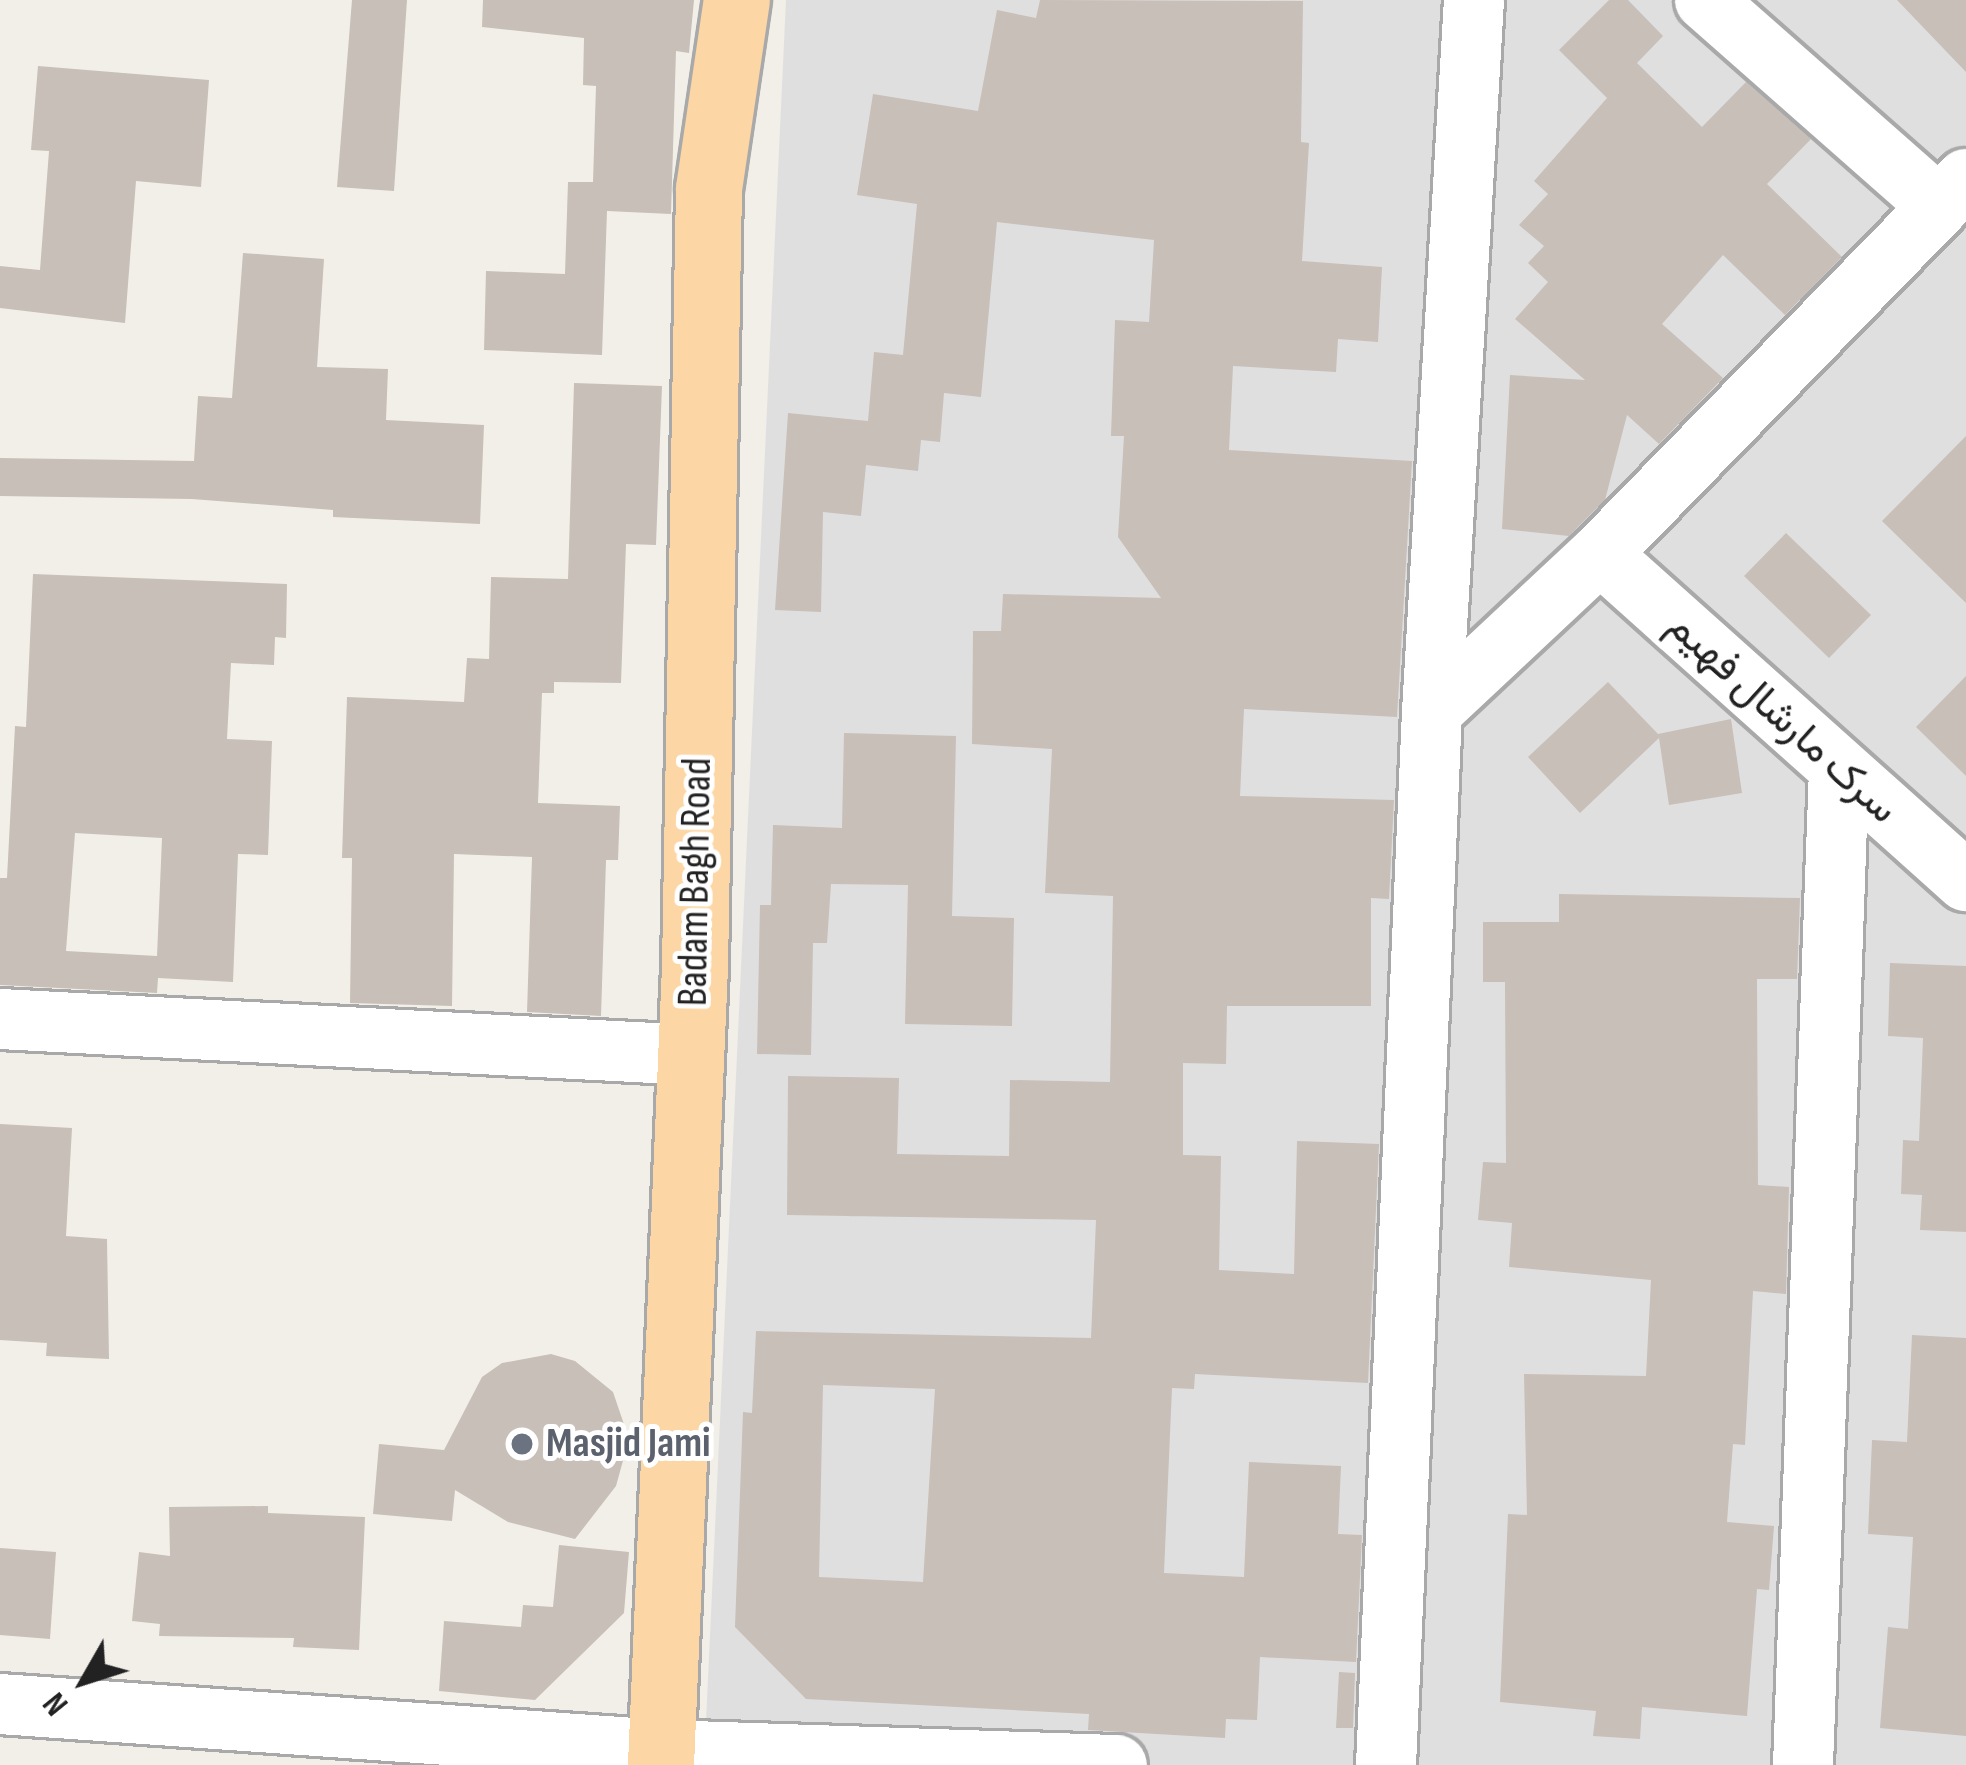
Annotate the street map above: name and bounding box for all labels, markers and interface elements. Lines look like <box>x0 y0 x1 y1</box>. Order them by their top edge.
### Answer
street label: سرک مارشال فهیم <box>1656 601 1908 835</box>
street label: Badam Bagh Road <box>669 757 723 1007</box>
place label: Masjid Jami <box>546 1419 711 1469</box>
marker: Masjid Jami <box>509 1431 535 1457</box>
north arrow <box>24 1621 144 1741</box>
text: N <box>35 1684 77 1723</box>

